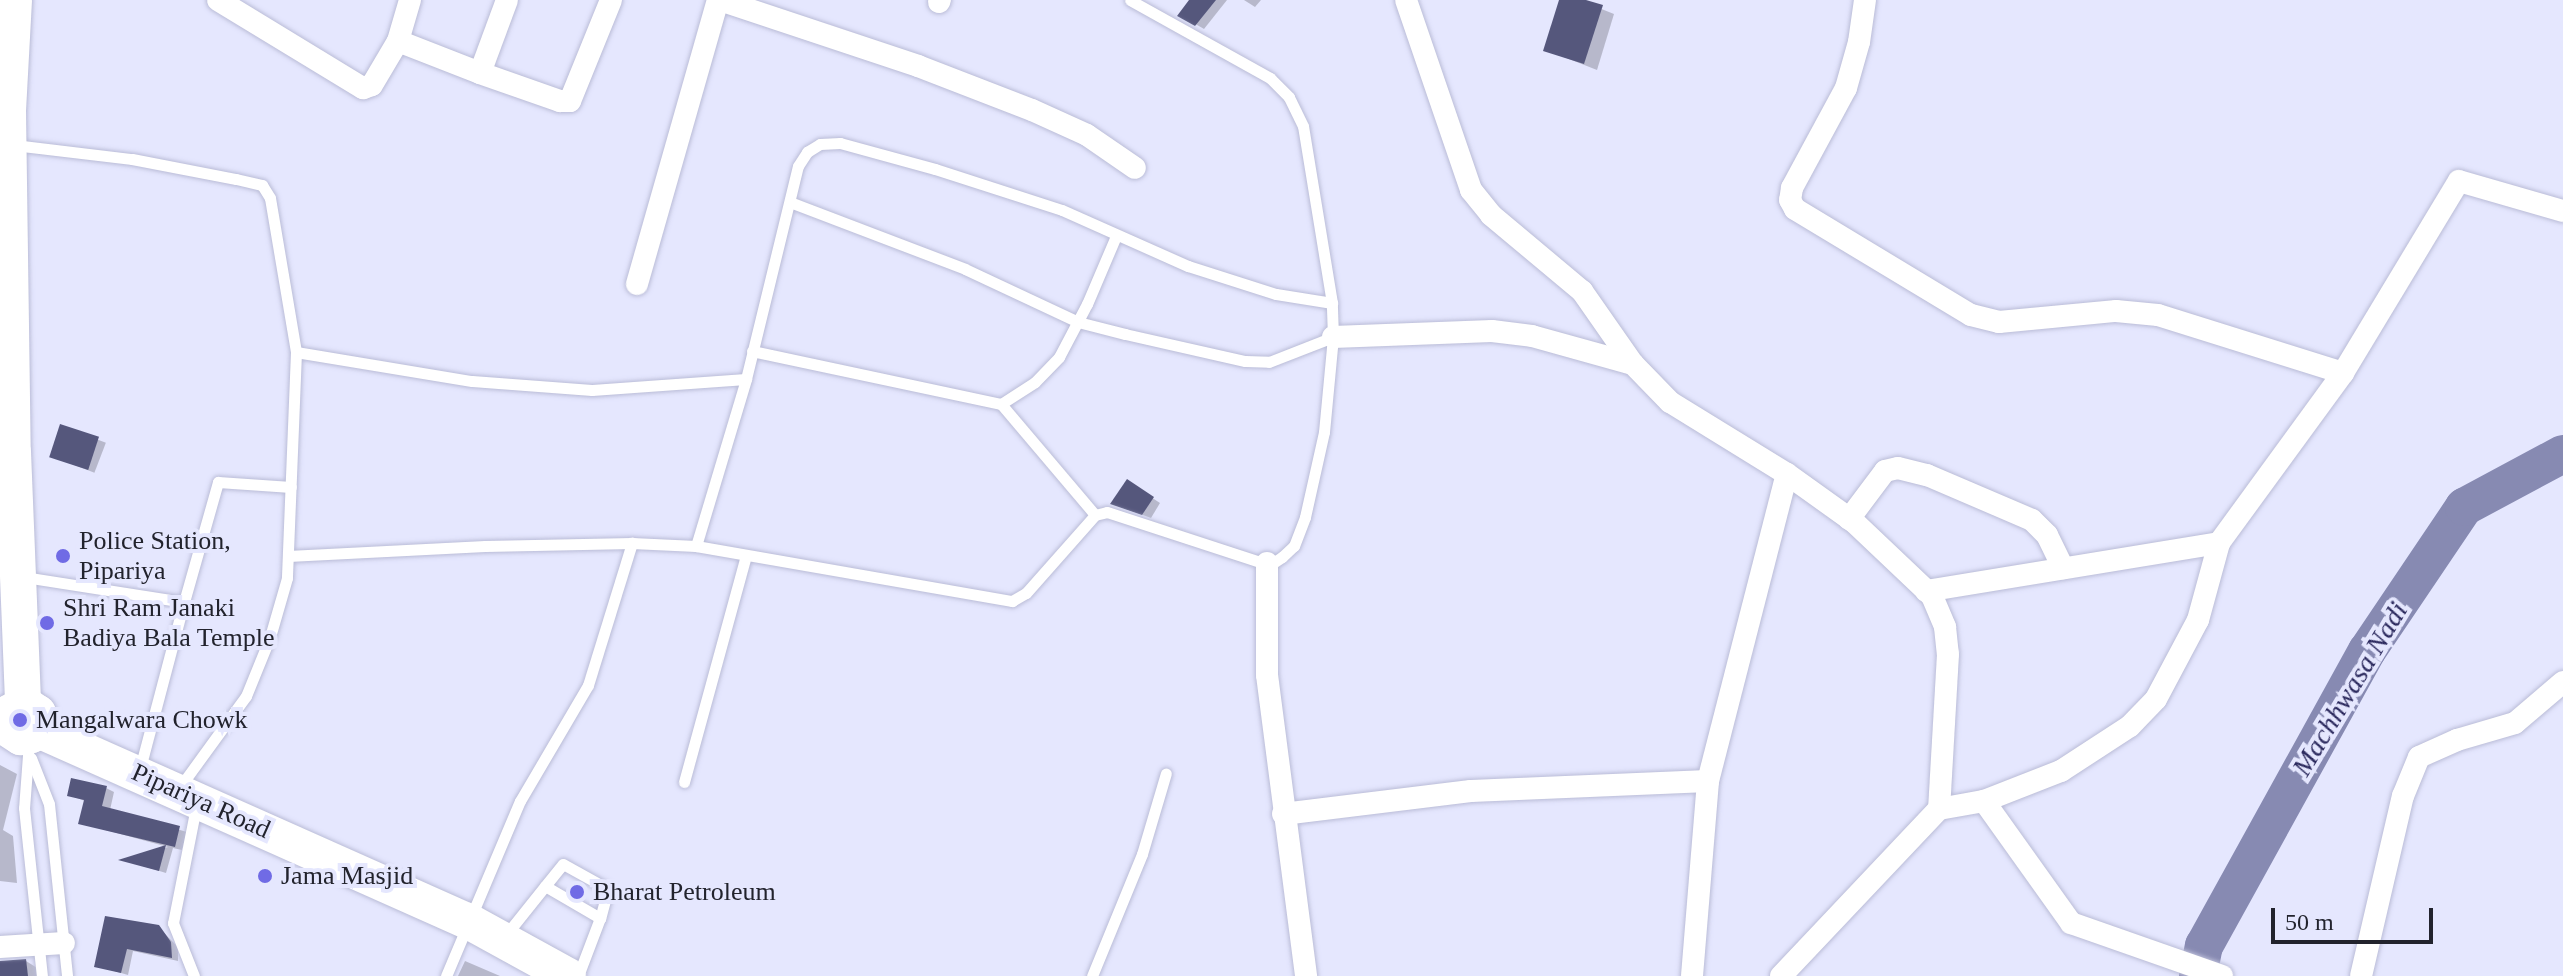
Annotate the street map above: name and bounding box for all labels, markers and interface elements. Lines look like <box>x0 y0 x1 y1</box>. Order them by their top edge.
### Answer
place label: Police Station, Pipariya <box>79 525 231 586</box>
marker: Police Station, Pipariya <box>54 547 72 565</box>
place label: Shri Ram Janaki Badiya Bala Temple <box>63 592 275 654</box>
water label: Machhwasa Nadi <box>2285 596 2415 782</box>
marker: Shri Ram Janaki Badiya Bala Temple <box>38 614 56 632</box>
place label: Mangalwara Chowk <box>36 704 248 736</box>
marker: Mangalwara Chowk <box>11 711 29 729</box>
street label: Pipariya Road <box>127 757 275 845</box>
place label: Jama Masjid <box>281 860 413 892</box>
marker: Jama Masjid <box>256 867 274 885</box>
place label: Bharat Petroleum <box>593 876 776 908</box>
marker: Bharat Petroleum <box>568 883 586 901</box>
scale bar <box>2275 892 2437 942</box>
text: 50 m <box>2285 909 2334 935</box>

